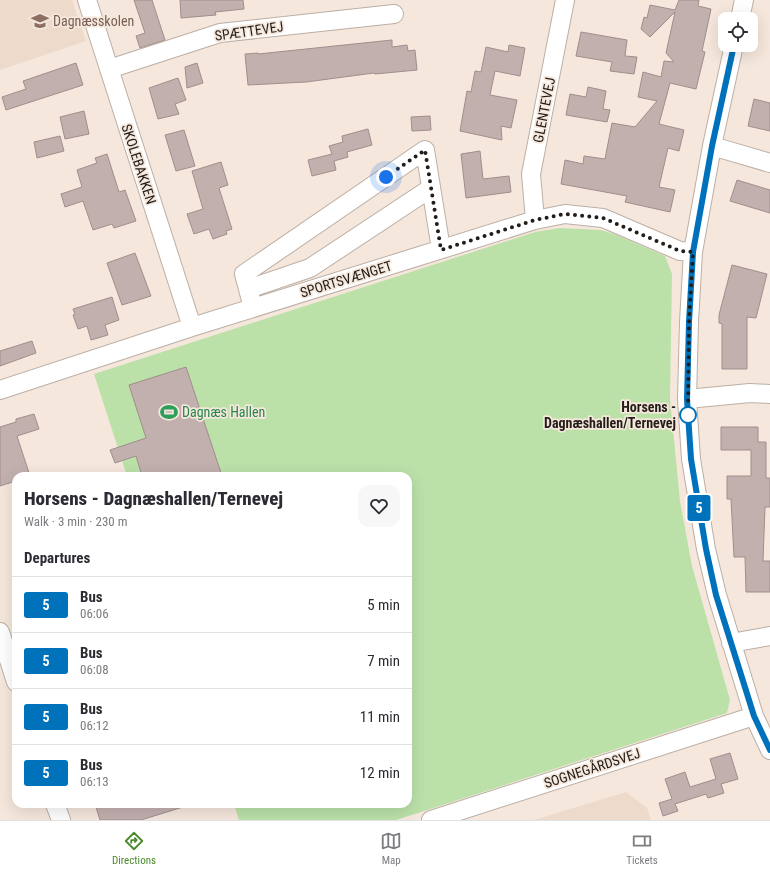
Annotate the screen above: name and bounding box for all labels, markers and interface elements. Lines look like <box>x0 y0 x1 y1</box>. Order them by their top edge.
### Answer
school or university icon: Dagnæsskolen <box>30 11 50 31</box>
map controls <box>718 12 758 52</box>
button: locate <box>718 12 758 52</box>
place label: Dagnæsskolen <box>53 13 134 29</box>
street label: SPÆTTEVEJ <box>214 18 284 44</box>
street label: GLENTEVEJ <box>530 76 558 144</box>
street label: SKOLEBAKKEN <box>119 122 159 206</box>
your location <box>376 167 396 187</box>
street label: SPORTSVÆNGET <box>298 257 394 301</box>
place label: Horsens - Dagnæshallen/Ternevej <box>544 399 676 431</box>
sports icon: Dagnæs Hallen <box>159 402 179 422</box>
place label: Dagnæs Hallen <box>182 404 265 420</box>
marker: Horsens - Dagnæshallen/Ternevej <box>679 406 697 424</box>
button: heart <box>358 485 400 527</box>
text: Horsens - Dagnæshallen/Ternevej <box>24 487 283 510</box>
line badge: 5 <box>686 495 712 521</box>
text: 5 <box>695 500 703 516</box>
text: Walk · 3 min · 230 m <box>24 514 128 529</box>
text: Departures <box>24 549 90 567</box>
text: Bus <box>80 588 103 606</box>
text: 5 min <box>367 596 400 614</box>
text: 5 <box>42 597 50 613</box>
text: 06:06 <box>80 606 109 621</box>
text: Bus <box>80 644 103 662</box>
text: 7 min <box>367 652 400 670</box>
text: 5 <box>42 653 50 669</box>
text: 06:08 <box>80 662 109 677</box>
text: Bus <box>80 700 103 718</box>
text: 11 min <box>360 708 400 726</box>
text: 5 <box>42 709 50 725</box>
text: 06:12 <box>80 718 109 733</box>
street label: SOGNEGÅRDSVEJ <box>542 744 642 791</box>
text: Bus <box>80 756 103 774</box>
text: 12 min <box>360 764 400 782</box>
text: 5 <box>42 765 50 781</box>
text: 06:13 <box>80 774 109 789</box>
tab: Directions <box>112 830 156 867</box>
tab: Map <box>380 830 402 867</box>
tab: Tickets <box>626 830 658 867</box>

